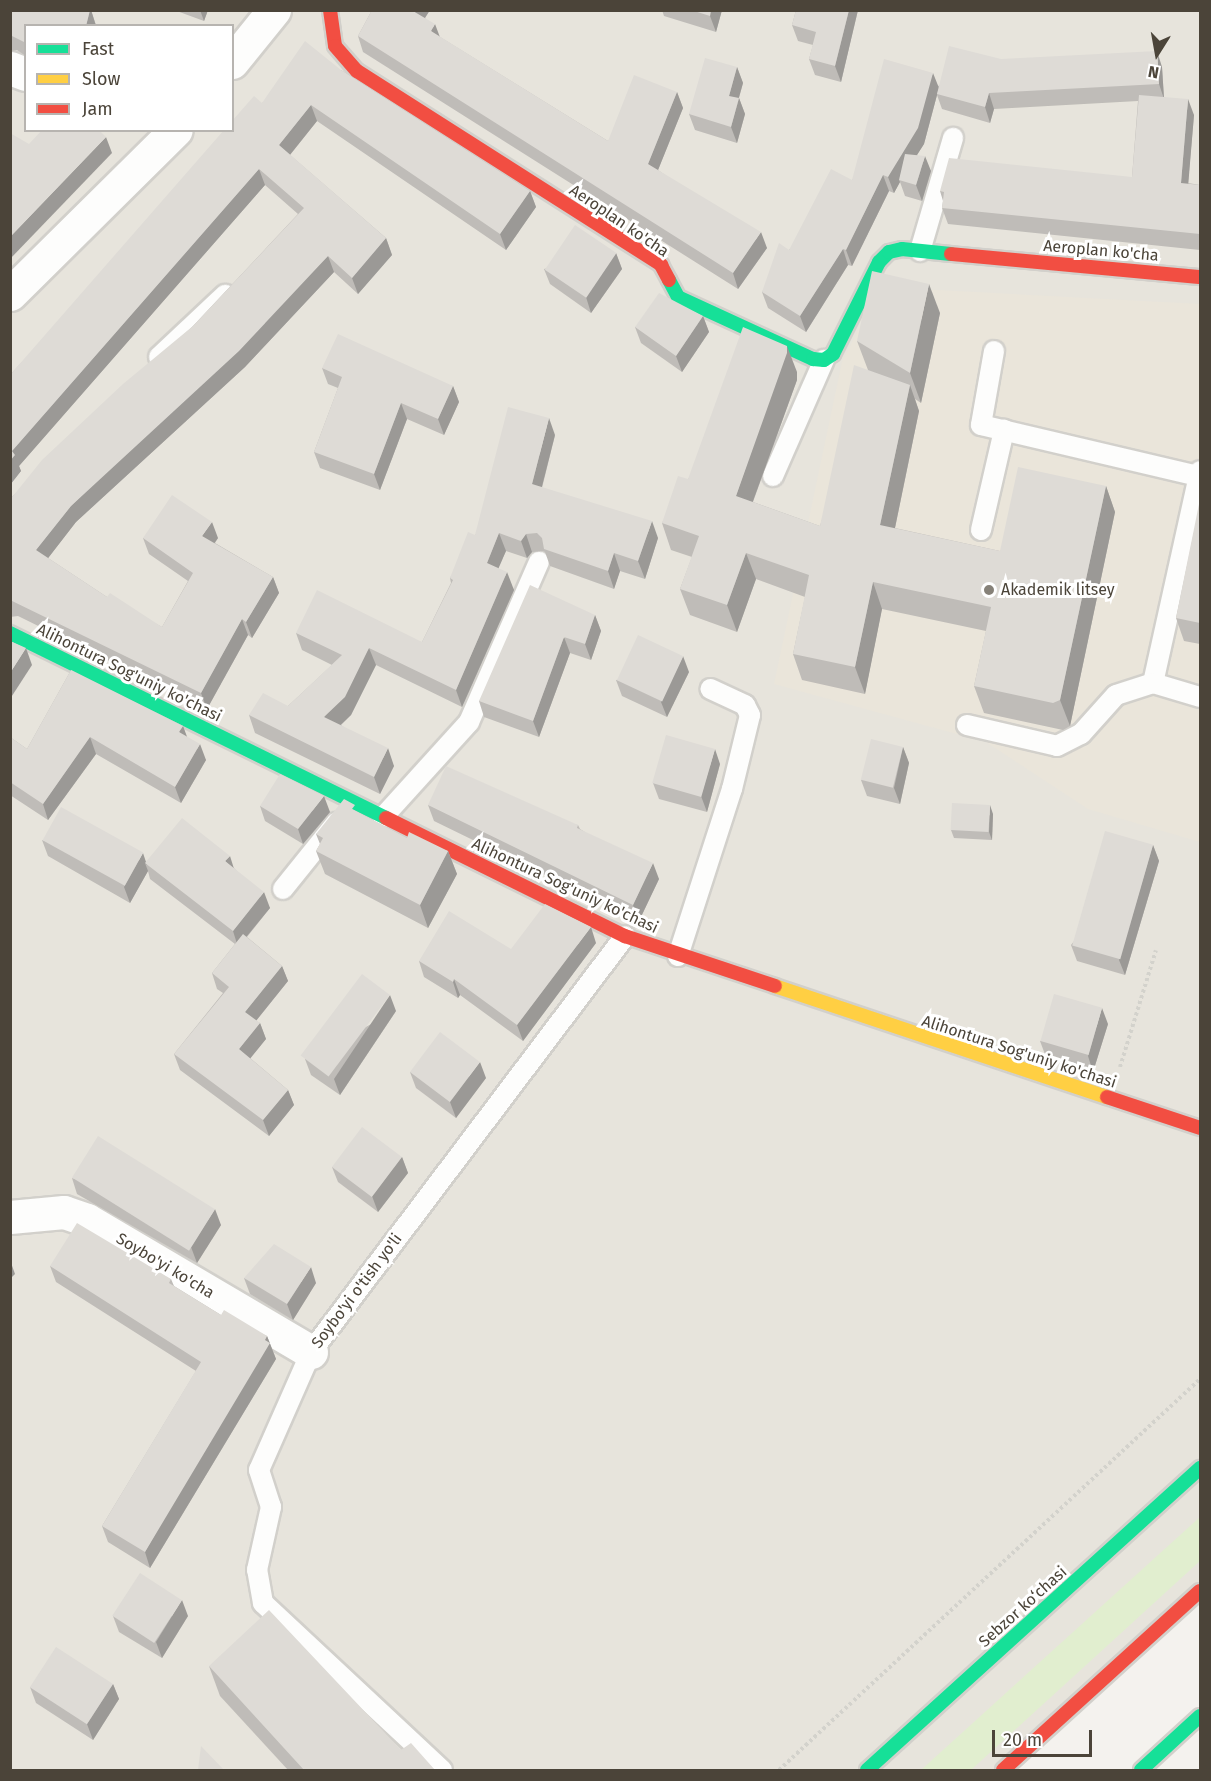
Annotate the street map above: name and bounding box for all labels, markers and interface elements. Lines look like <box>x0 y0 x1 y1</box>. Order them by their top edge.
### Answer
legend <box>24 24 234 132</box>
north arrow <box>1127 24 1187 84</box>
text: Fast <box>82 38 114 60</box>
text: N <box>1146 62 1160 82</box>
text: Slow <box>82 68 120 90</box>
text: Jam <box>82 98 113 120</box>
street label: Aeroplan ko'cha <box>566 181 672 261</box>
street label: Aeroplan ko'cha <box>1043 236 1159 266</box>
place label: Akademik litsey <box>1001 580 1115 600</box>
marker: Akademik litsey <box>982 583 996 597</box>
street label: Alihontura Sog'uniy ko'chasi <box>33 620 225 726</box>
street label: Alihontura Sog'uniy ko'chasi <box>469 834 661 938</box>
street label: Alihontura Sog'uniy ko'chasi <box>919 1011 1119 1093</box>
street label: Soybo'yi ko'cha <box>112 1229 218 1303</box>
street label: Soybo'yi o'tish yo'li <box>308 1230 406 1352</box>
street label: Sebzor ko‘chasi <box>975 1562 1071 1652</box>
scale bar <box>995 1718 1096 1756</box>
text: 20 m <box>1003 1729 1042 1751</box>

